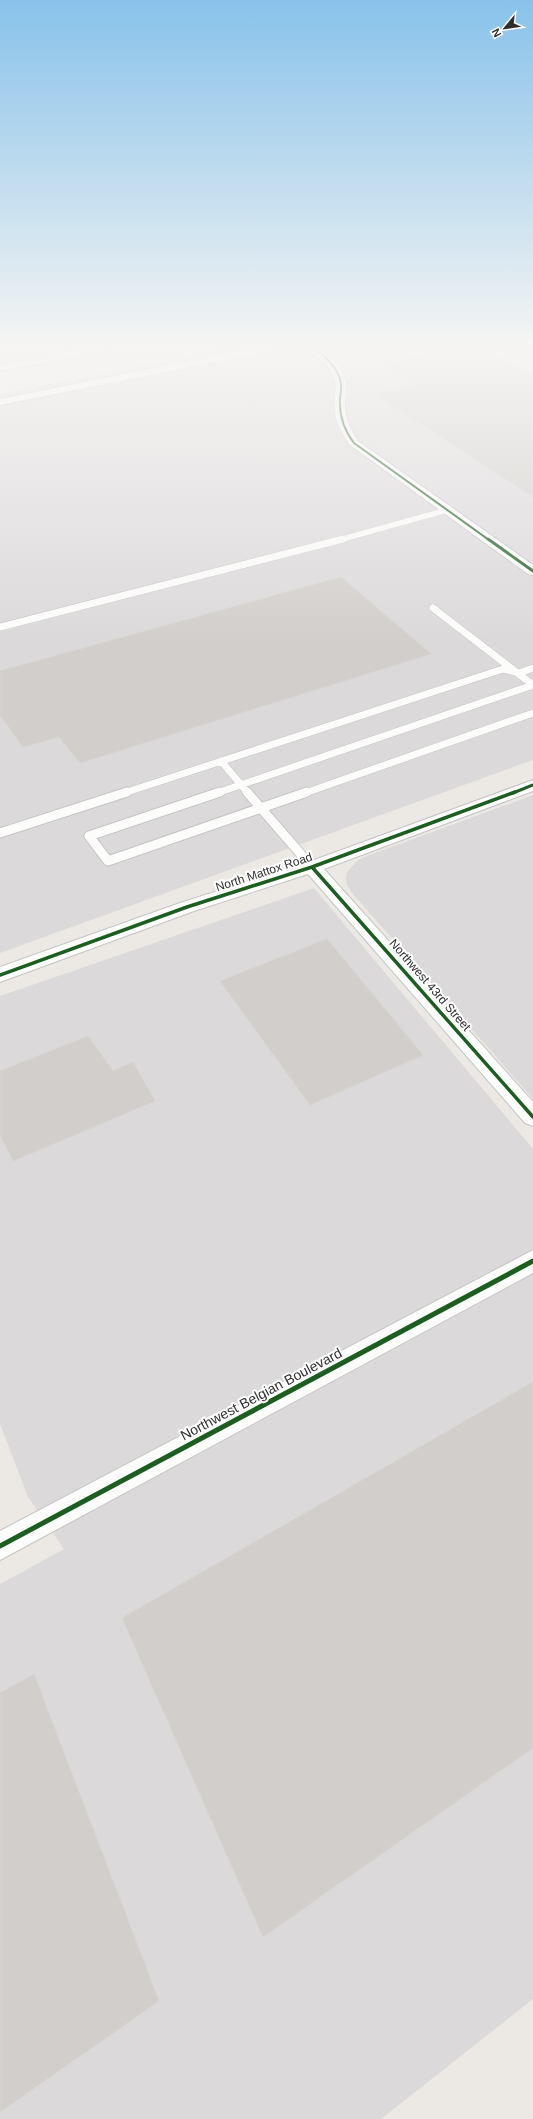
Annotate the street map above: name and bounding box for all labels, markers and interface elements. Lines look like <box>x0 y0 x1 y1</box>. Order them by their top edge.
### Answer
north arrow <box>485 8 525 48</box>
text: N <box>489 26 503 39</box>
street label: North Mattox Road <box>214 850 314 894</box>
street label: Northwest 43rd Street <box>386 936 474 1034</box>
street label: Northwest Belgian Boulevard <box>178 1345 344 1443</box>

